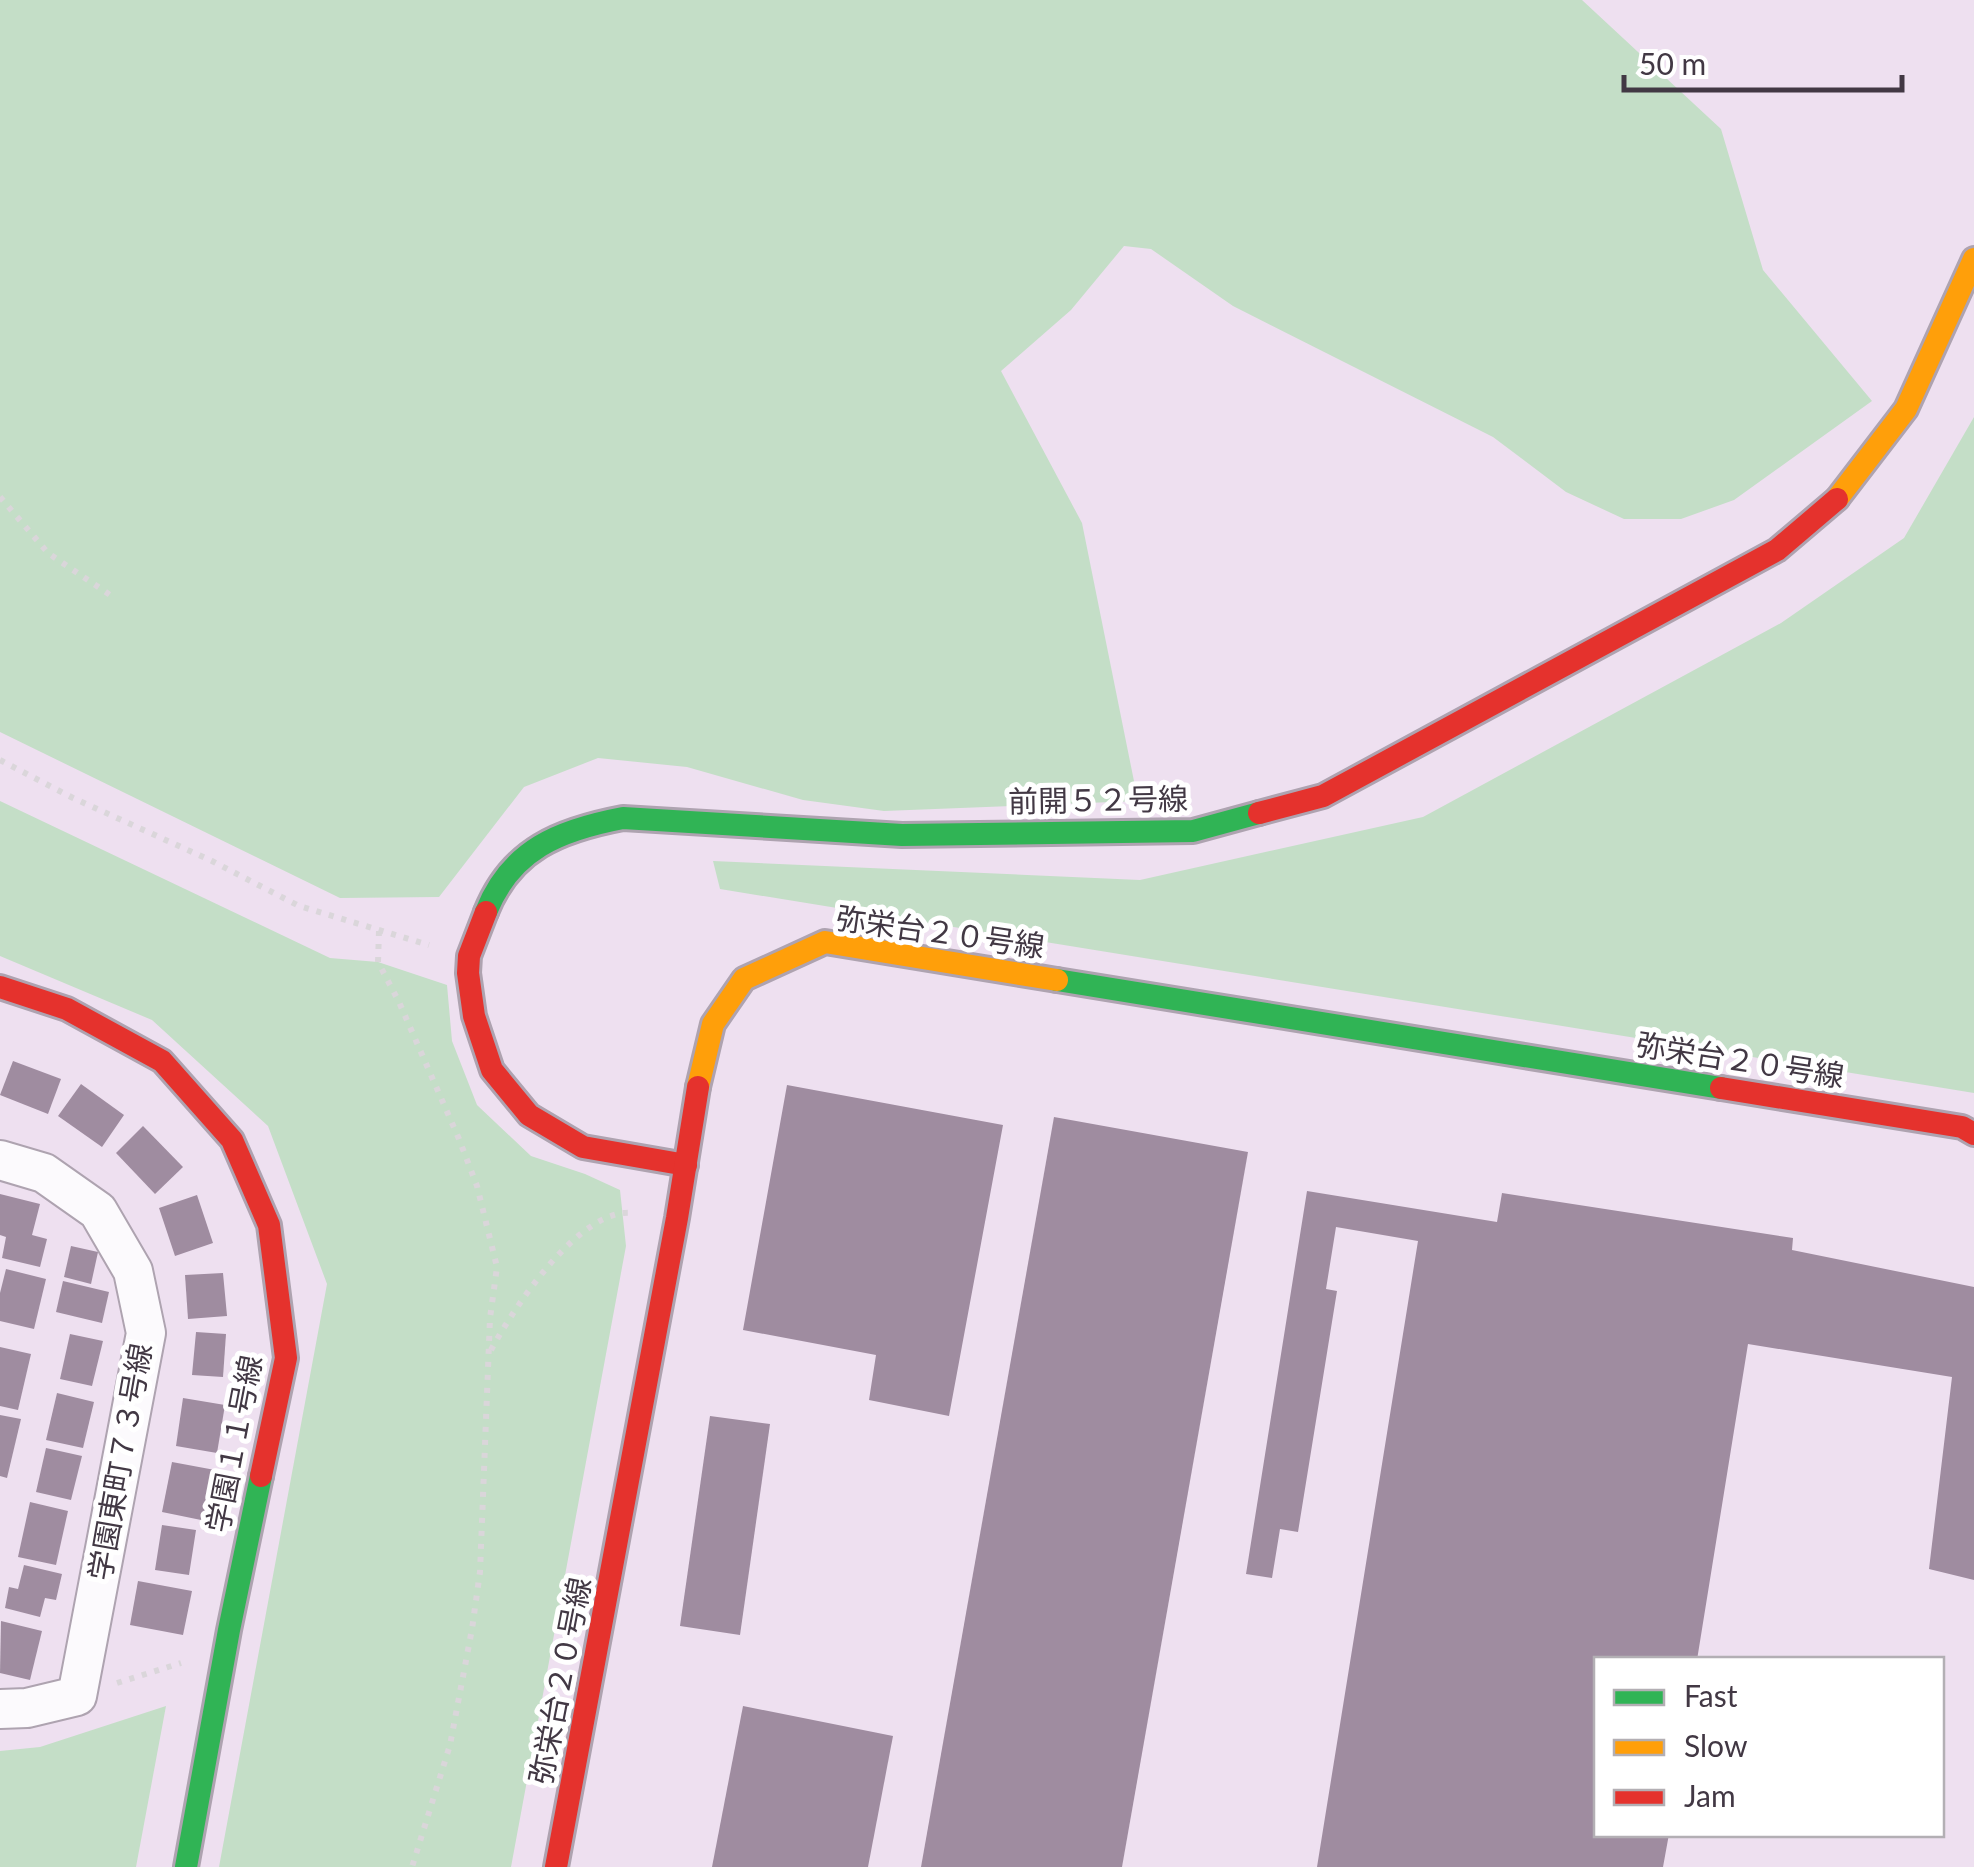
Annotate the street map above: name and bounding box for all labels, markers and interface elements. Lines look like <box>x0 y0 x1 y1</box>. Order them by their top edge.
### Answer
scale bar <box>1624 30 1902 92</box>
text: 50 m <box>1639 45 1706 81</box>
street label: 前開５２号線 <box>1008 779 1188 819</box>
street label: 弥栄台２０号線 <box>834 899 1047 963</box>
street label: 弥栄台２０号線 <box>1634 1025 1847 1093</box>
street label: 学園東町７３号線 <box>80 1340 158 1583</box>
street label: 学園１１号線 <box>198 1352 268 1535</box>
street label: 弥栄台２０号線 <box>521 1574 597 1787</box>
legend <box>1594 1657 1944 1837</box>
text: Fast <box>1684 1677 1738 1713</box>
text: Slow <box>1684 1727 1748 1763</box>
text: Jam <box>1684 1777 1736 1813</box>

